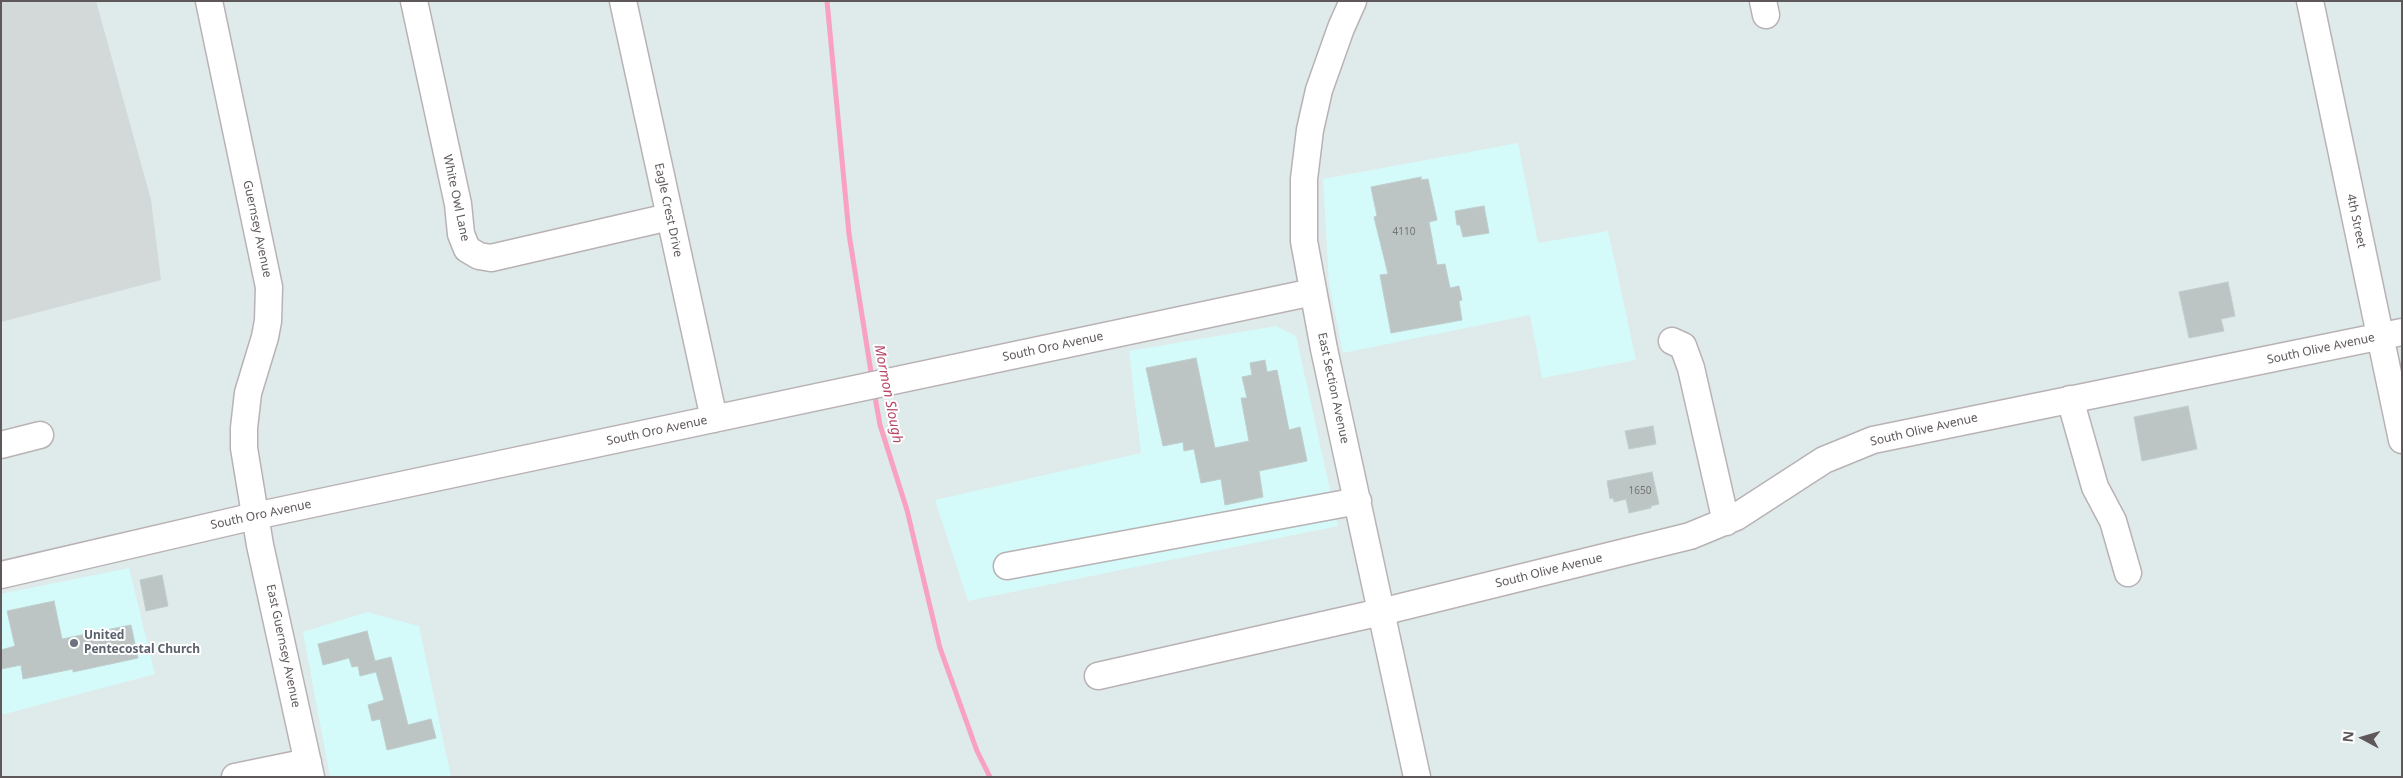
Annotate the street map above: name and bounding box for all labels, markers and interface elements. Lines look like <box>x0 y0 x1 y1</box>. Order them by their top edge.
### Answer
street label: White Owl Lane <box>440 153 472 243</box>
street label: Eagle Crest Drive <box>651 162 685 258</box>
street label: Guernsey Avenue <box>240 179 274 279</box>
street label: 4th Street <box>2343 192 2369 250</box>
house number: 4110 <box>1393 226 1415 238</box>
street label: South Oro Avenue <box>1001 329 1105 365</box>
street label: East Section Avenue <box>1314 331 1352 445</box>
street label: South Olive Avenue <box>2266 331 2376 367</box>
water label: Mormon Slough <box>870 343 906 445</box>
street label: South Olive Avenue <box>1869 411 1979 449</box>
street label: South Oro Avenue <box>605 413 709 449</box>
house number: 1650 <box>1629 485 1651 497</box>
street label: South Oro Avenue <box>209 497 313 533</box>
street label: South Olive Avenue <box>1494 551 1604 591</box>
street label: East Guernsey Avenue <box>263 583 303 709</box>
place label: United Pentecostal Church <box>84 629 200 657</box>
marker: United Pentecostal Church <box>68 637 80 649</box>
north arrow <box>2338 713 2388 763</box>
text: N <box>2338 730 2358 743</box>

